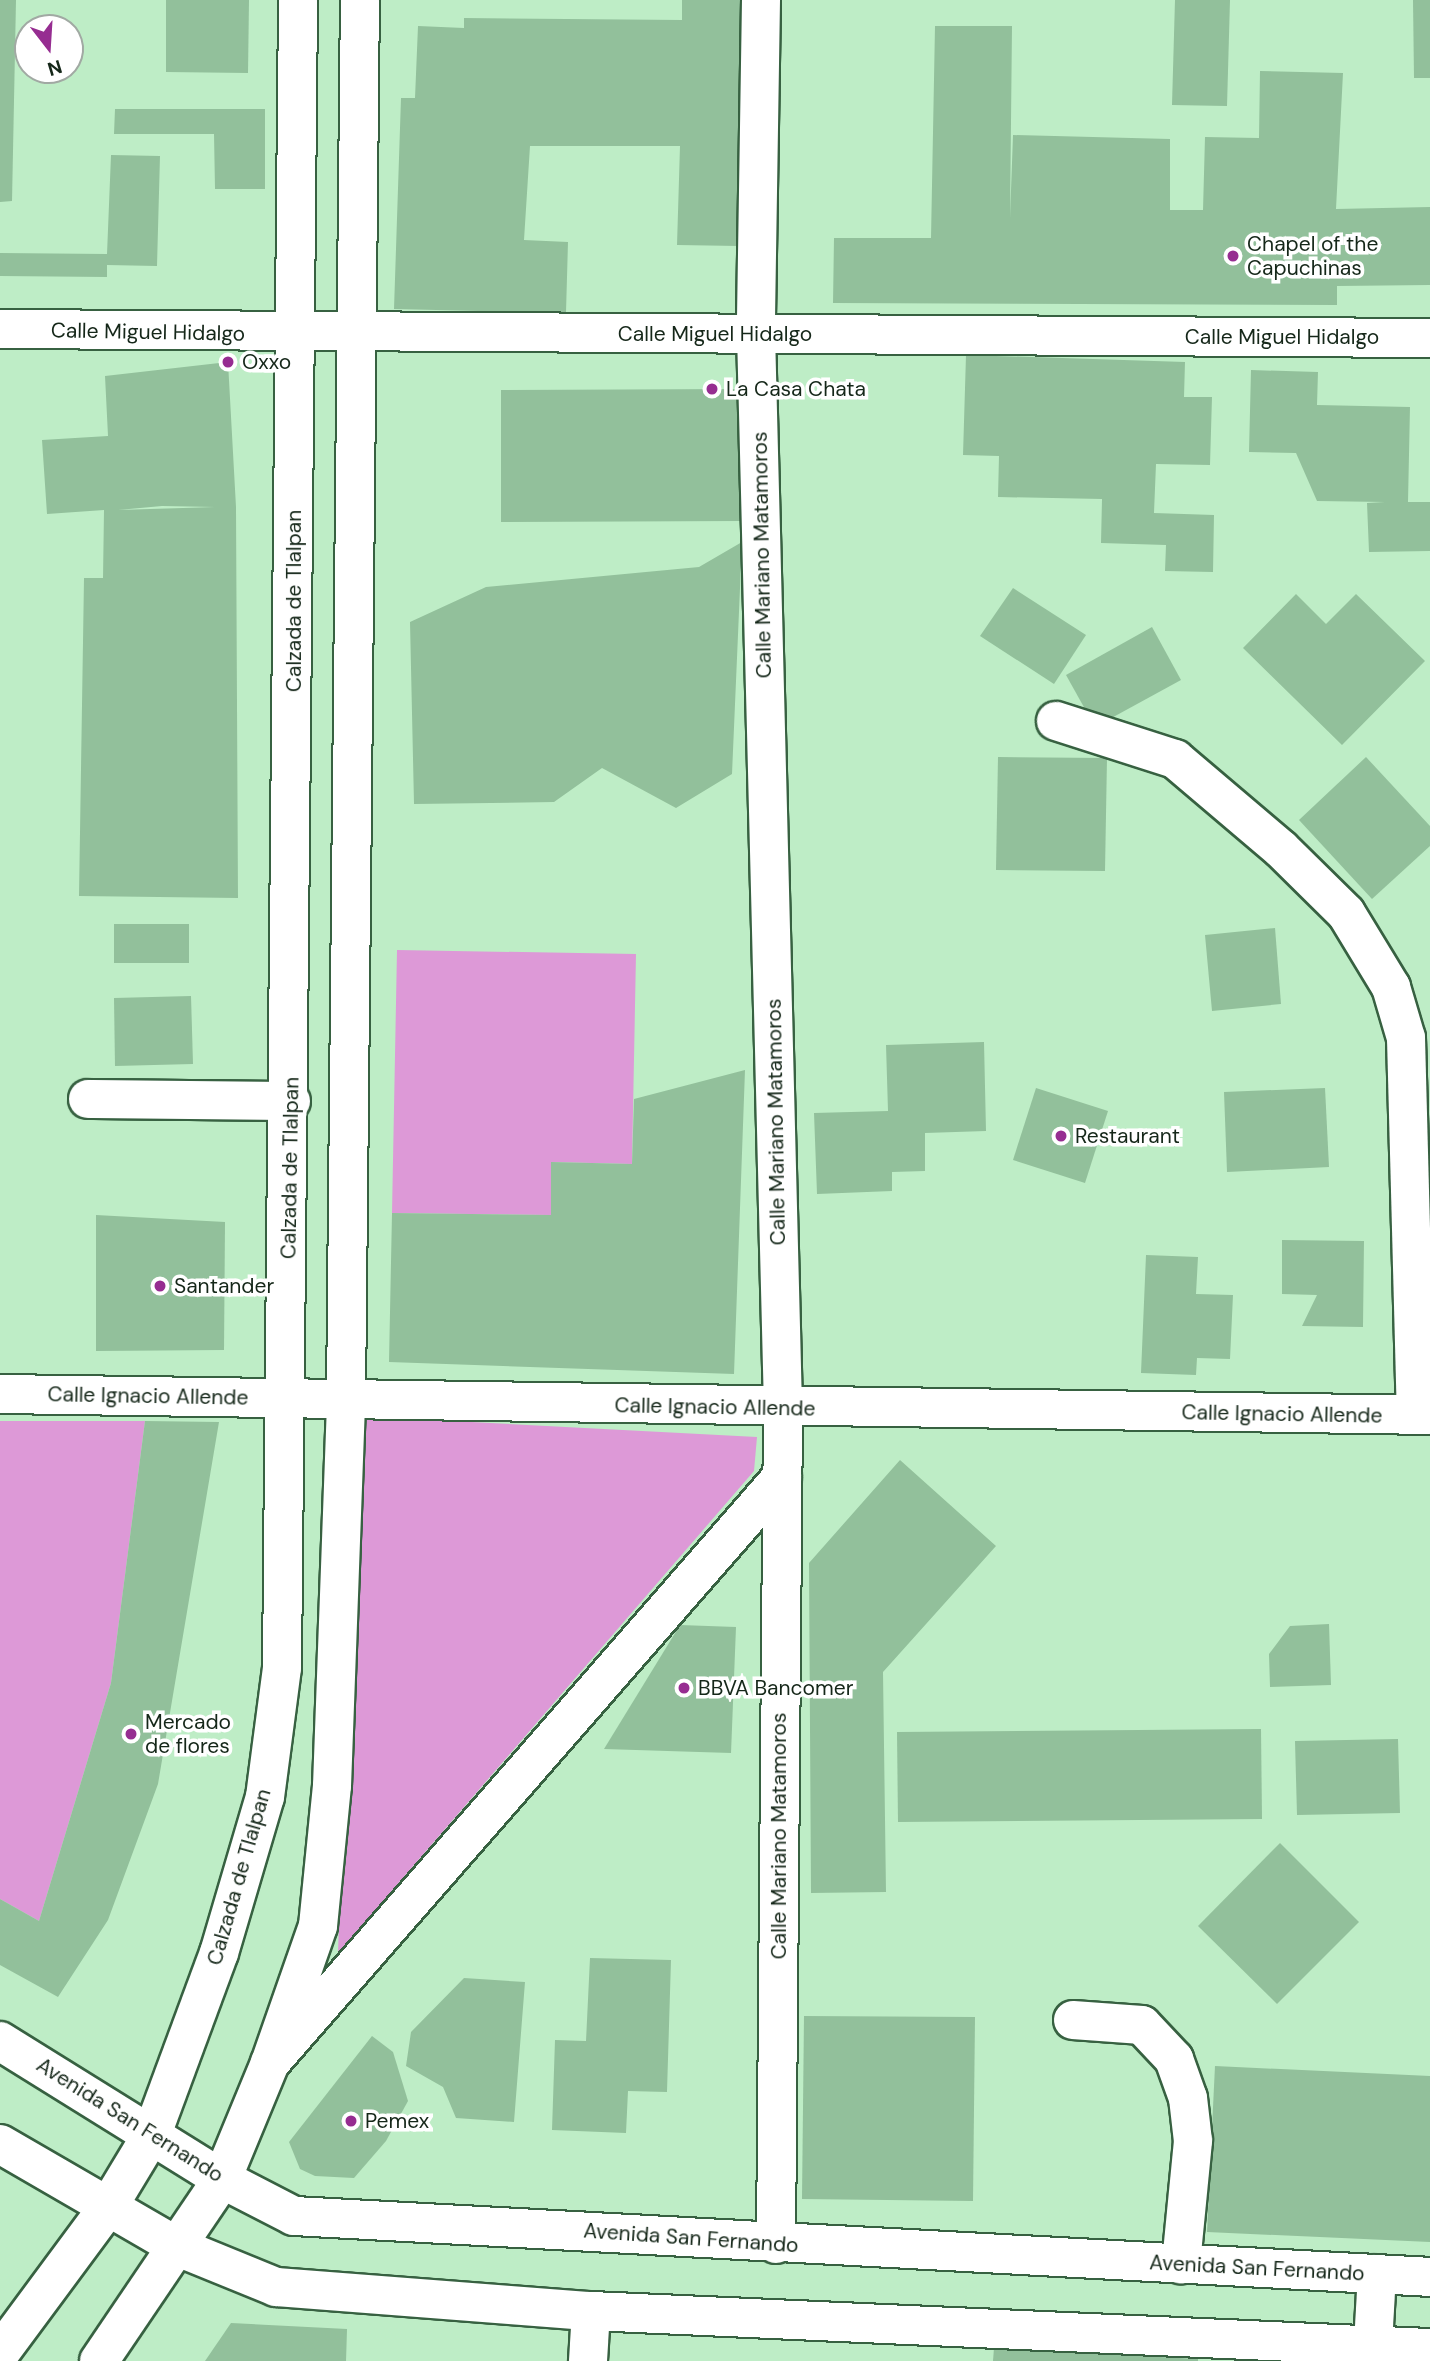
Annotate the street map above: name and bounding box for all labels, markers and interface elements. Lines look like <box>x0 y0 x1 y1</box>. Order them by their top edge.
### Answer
north arrow <box>14 14 84 84</box>
text: N <box>44 54 65 82</box>
place label: Chapel of the Capuchinas <box>1247 231 1378 281</box>
marker: Chapel of the Capuchinas <box>1225 248 1241 264</box>
street label: Calle Miguel Hidalgo <box>51 318 245 346</box>
street label: Calle Miguel Hidalgo <box>618 321 812 347</box>
street label: Calle Miguel Hidalgo <box>1185 324 1379 350</box>
place label: Oxxo <box>242 349 291 375</box>
marker: Oxxo <box>220 354 236 370</box>
place label: La Casa Chata <box>726 376 866 402</box>
marker: La Casa Chata <box>704 381 720 397</box>
street label: Calle Mariano Matamoros <box>747 431 777 679</box>
street label: Calzada de Tlalpan <box>281 510 307 692</box>
street label: Calle Mariano Matamoros <box>761 998 791 1246</box>
street label: Calzada de Tlalpan <box>276 1077 304 1259</box>
place label: Restaurant <box>1075 1123 1180 1149</box>
marker: Restaurant <box>1053 1128 1069 1144</box>
place label: Santander <box>174 1273 274 1299</box>
marker: Santander <box>152 1278 168 1294</box>
street label: Calle Ignacio Allende <box>47 1382 249 1410</box>
street label: Calle Ignacio Allende <box>614 1393 816 1421</box>
street label: Calle Ignacio Allende <box>1181 1400 1383 1428</box>
place label: BBVA Bancomer <box>698 1675 853 1701</box>
marker: BBVA Bancomer <box>676 1680 692 1696</box>
place label: Mercado de flores <box>145 1709 231 1759</box>
street label: Calle Mariano Matamoros <box>766 1713 792 1959</box>
marker: Mercado de flores <box>123 1726 139 1742</box>
street label: Calzada de Tlalpan <box>202 1786 276 1968</box>
street label: Avenida San Fernando <box>32 2052 228 2188</box>
place label: Pemex <box>365 2108 429 2134</box>
marker: Pemex <box>343 2113 359 2129</box>
street label: Avenida San Fernando <box>583 2218 799 2258</box>
street label: Avenida San Fernando <box>1149 2250 1365 2286</box>

